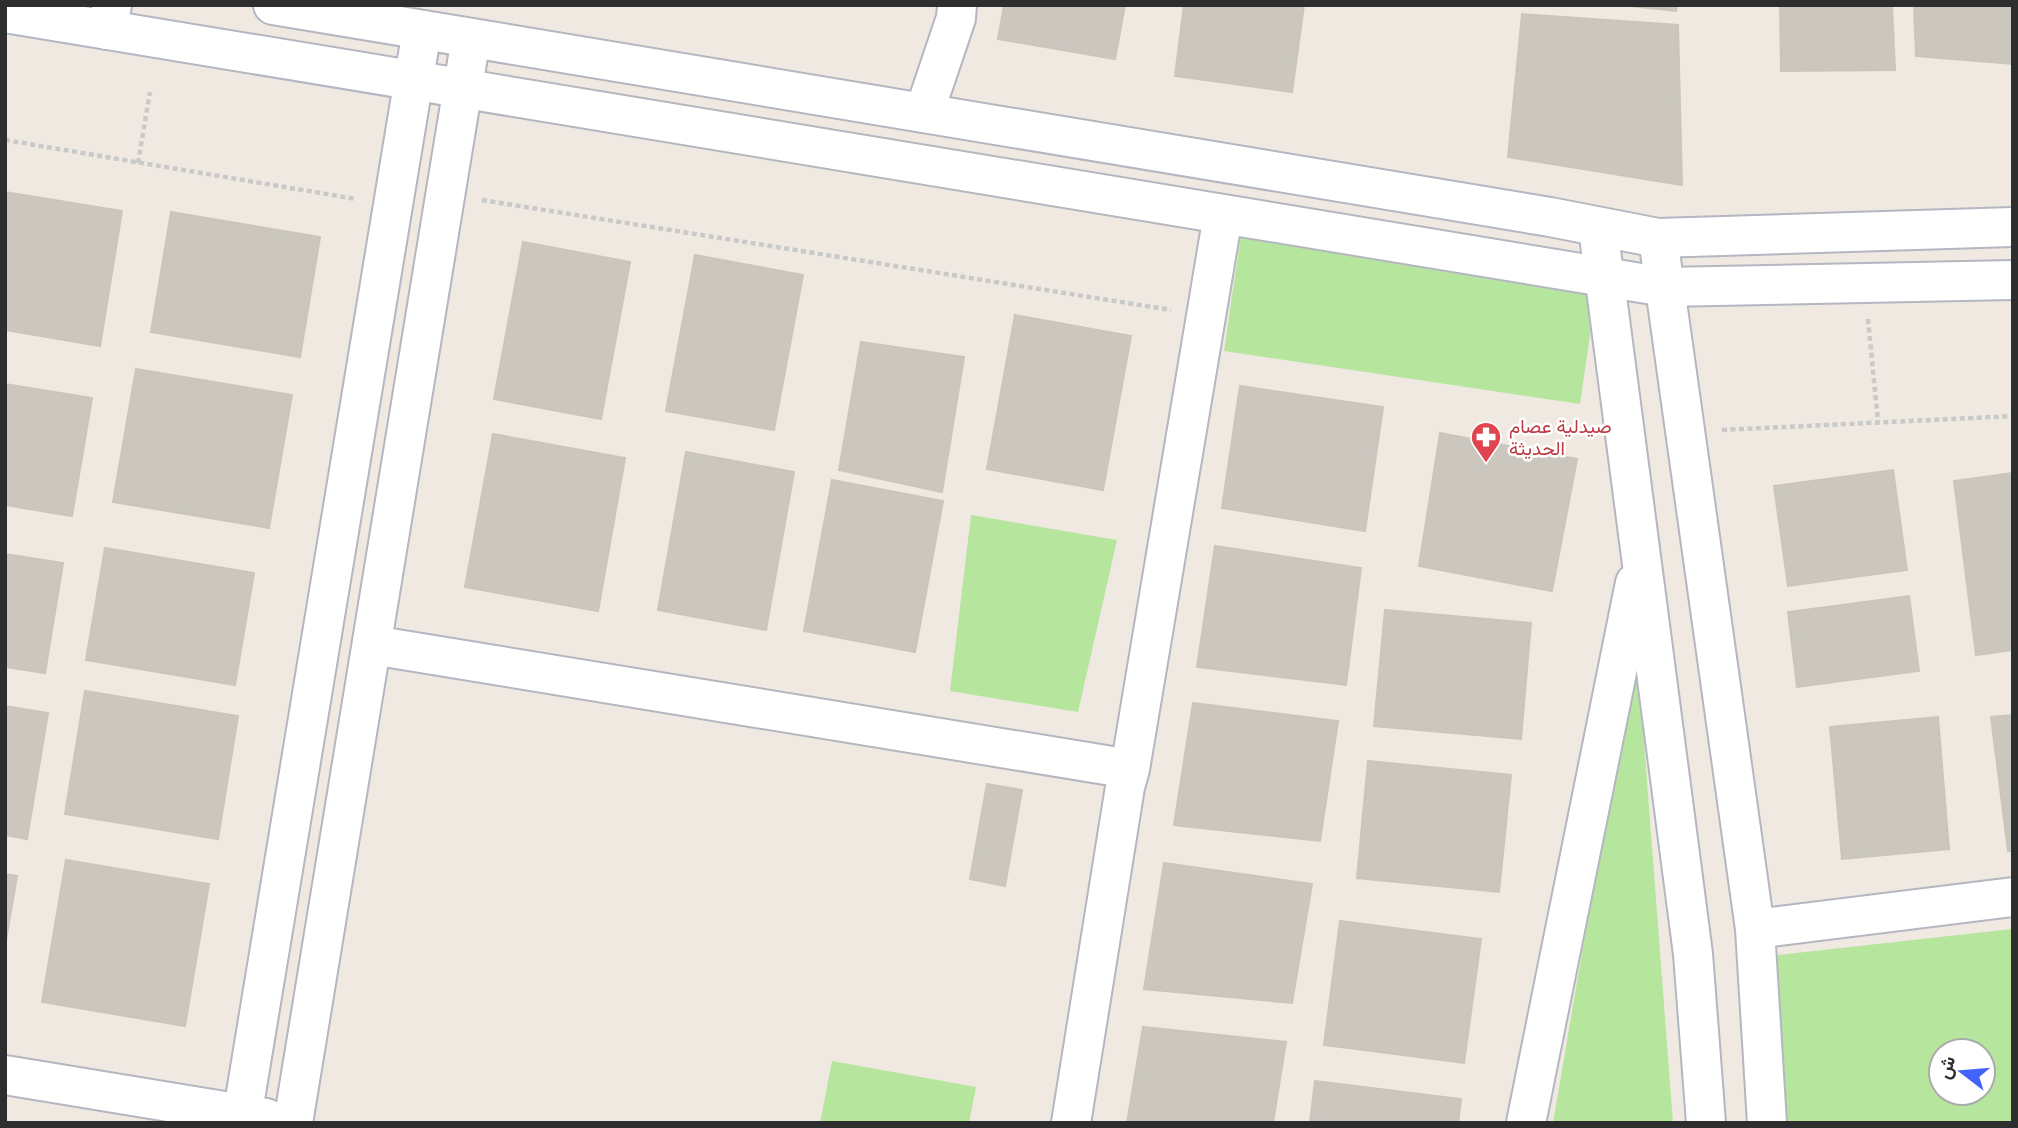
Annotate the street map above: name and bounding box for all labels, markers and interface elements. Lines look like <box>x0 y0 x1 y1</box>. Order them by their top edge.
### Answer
place label: صيدلية عصام الحديثة <box>1509 414 1612 460</box>
pharmacy icon: صيدلية عصام الحديثة <box>1469 420 1503 464</box>
north arrow <box>1927 1037 1997 1107</box>
text: ش <box>1931 1053 1960 1082</box>

